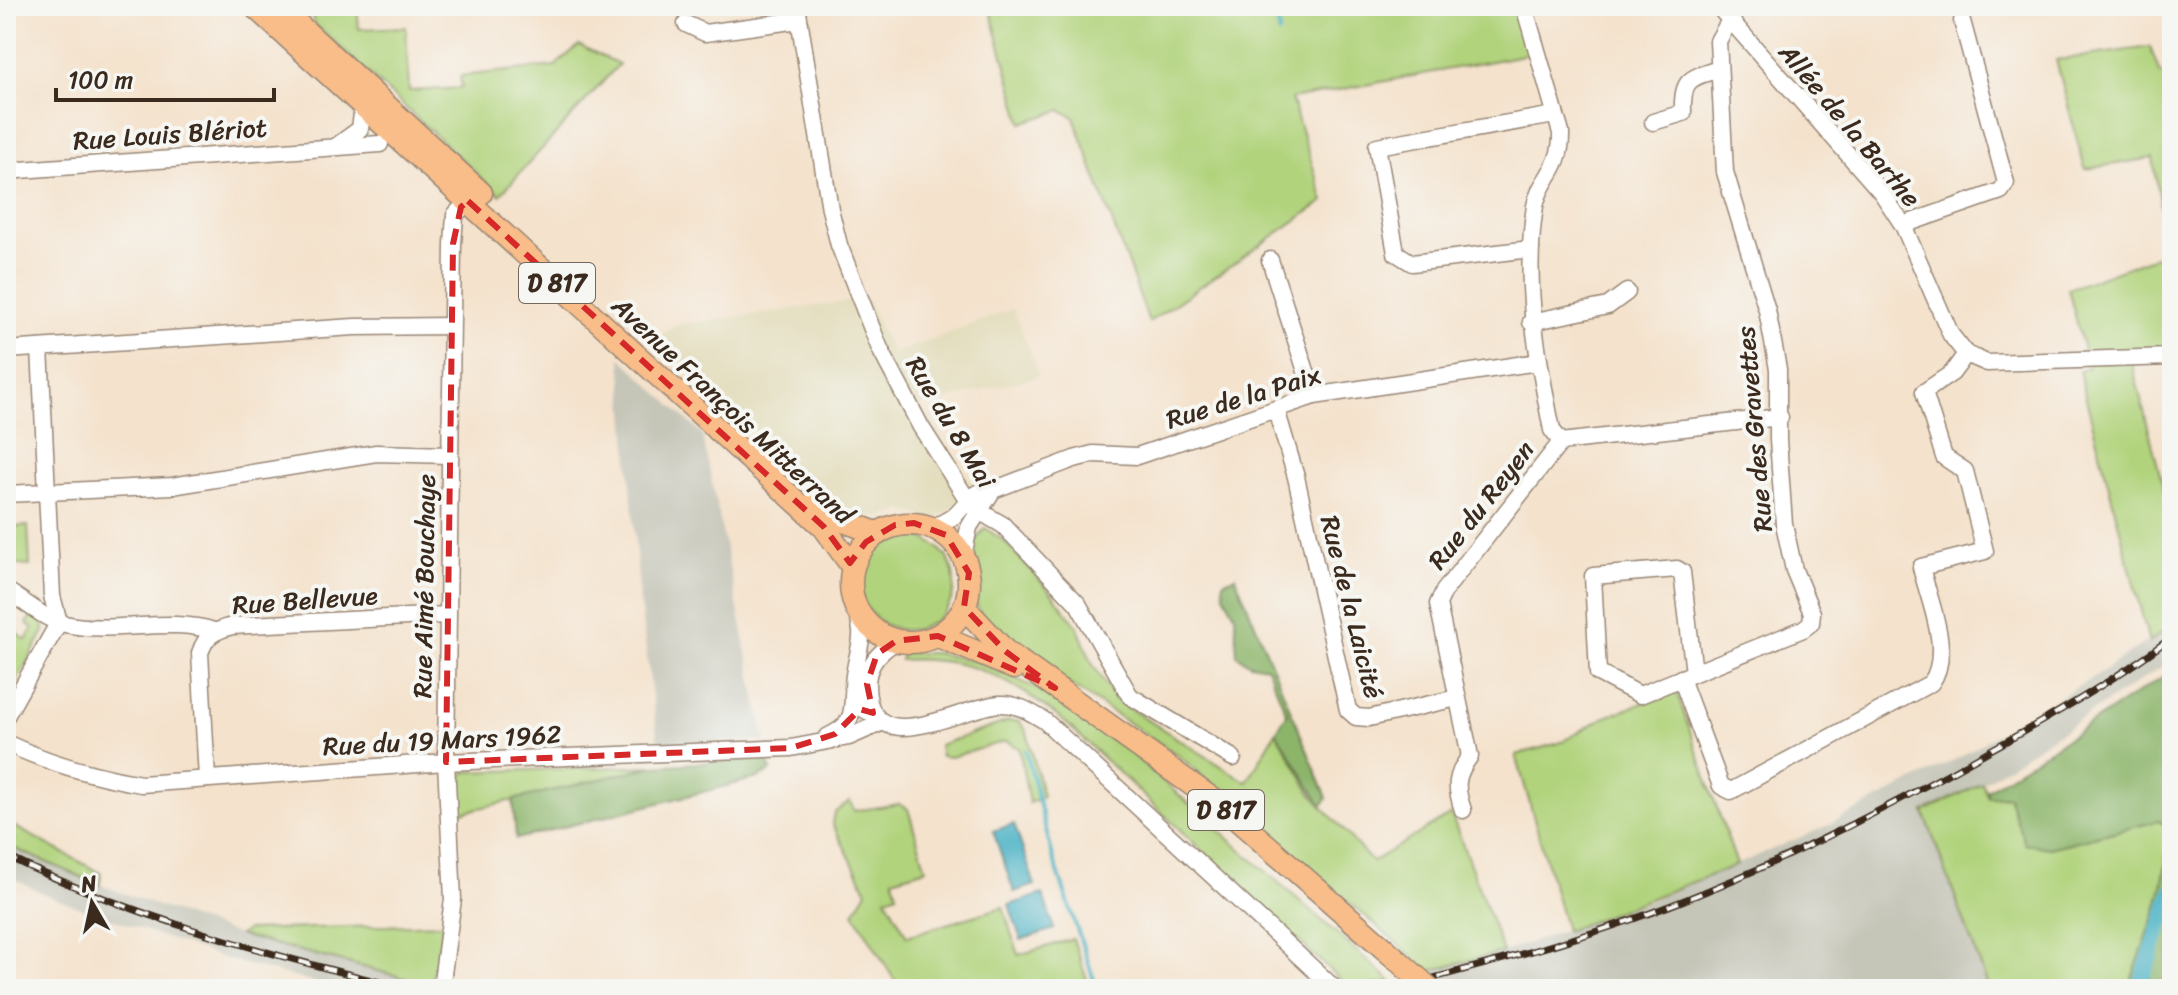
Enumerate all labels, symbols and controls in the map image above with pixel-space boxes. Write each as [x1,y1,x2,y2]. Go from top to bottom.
street label: Allée de la Barthe [1766,31,1933,218]
scale bar [56,52,274,102]
text: 100 m [68,59,133,101]
street label: Rue Louis Blériot [71,104,269,164]
road number: D 817 [519,263,595,303]
street label: Avenue François Mitterrand [600,284,867,537]
street label: Rue des Gravettes [1722,324,1786,534]
street label: Rue du 8 Mai [893,347,1009,498]
street label: Rue de la Paix [1160,352,1327,442]
street label: Rue du Reyen [1415,430,1547,580]
street label: Rue Aimé Bouchaye [399,473,449,699]
street label: Rue de la Laicité [1307,511,1397,703]
street label: Rue Bellevue [231,572,380,628]
street label: Rue du 19 Mars 1962 [322,711,562,769]
road number: D 817 [1188,790,1264,830]
north arrow [52,863,132,943]
text: N [77,863,100,904]

